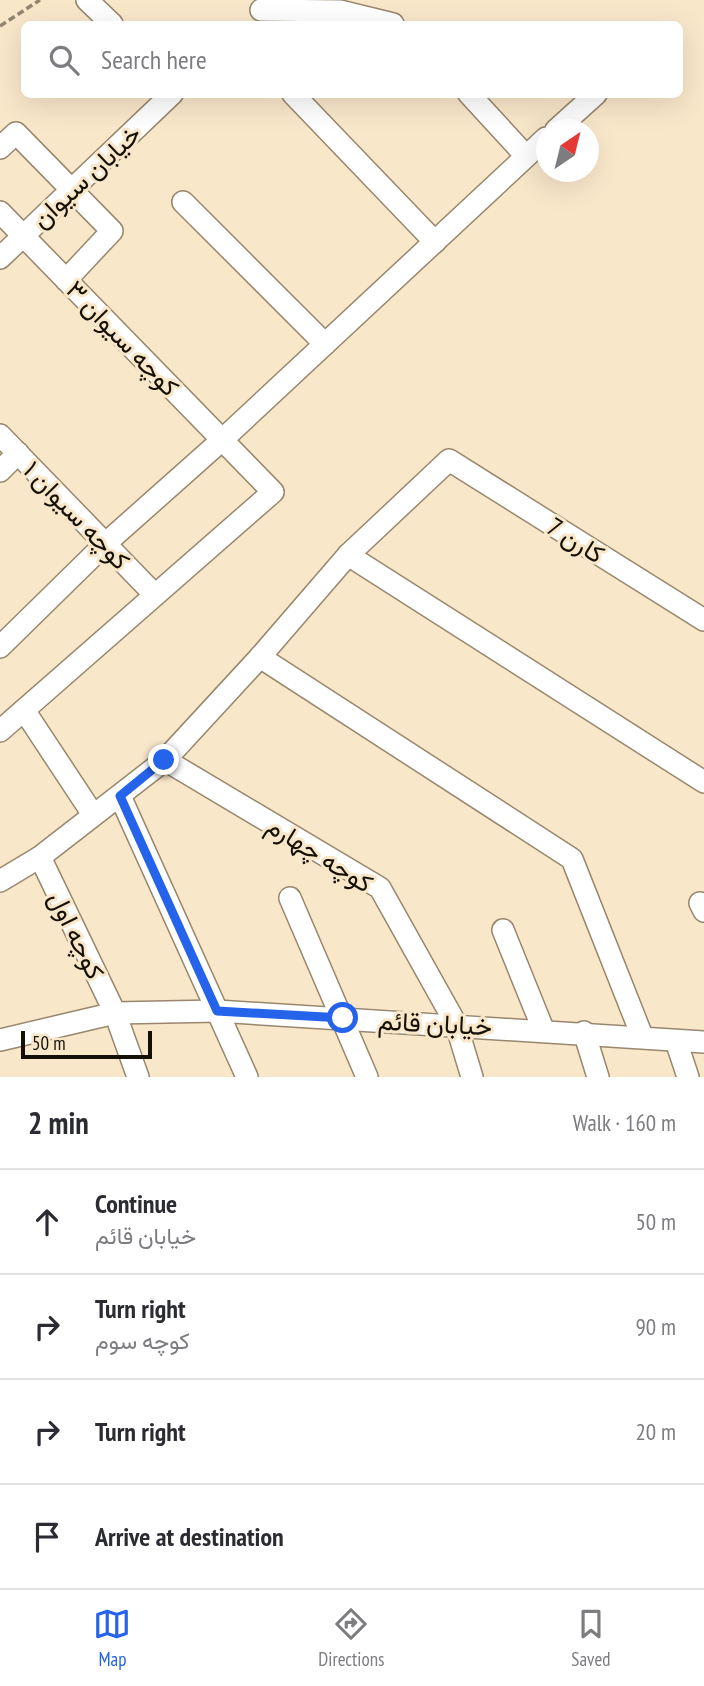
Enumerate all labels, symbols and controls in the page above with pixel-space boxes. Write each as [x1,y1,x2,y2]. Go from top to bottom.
search box [21,21,683,98]
icon: search [45,41,83,79]
text: Search here [101,43,207,76]
street label: خیابان سیوان [24,117,148,235]
north arrow [536,119,599,182]
street label: کوچه سیوان ۳ [58,273,187,404]
street label: کوچه سیوان ۱ [15,454,137,578]
street label: کارن 7 [541,510,611,570]
route end [148,744,179,775]
street label: کوچه چهارم [260,808,379,901]
street label: کوچه اول [40,886,112,985]
route start [327,1002,358,1033]
street label: خیابان قائم [377,1004,493,1043]
scale bar [21,1028,152,1060]
text: 50 m [32,1031,66,1055]
text: 2 min [28,1103,89,1142]
text: Walk · 160 m [573,1108,676,1137]
text: Continue [95,1187,177,1220]
icon: ahead [28,1203,66,1241]
text: 50 m [635,1207,676,1236]
text: خیابان قائم [95,1221,196,1250]
text: Turn right [95,1292,186,1325]
icon: right [28,1308,66,1346]
text: 90 m [635,1312,676,1341]
text: کوچه سوم [95,1326,190,1355]
icon: right [28,1413,66,1451]
text: Turn right [95,1415,186,1448]
text: 20 m [635,1417,676,1446]
icon: arrive [28,1518,66,1556]
text: Arrive at destination [95,1520,284,1553]
tab: Map [93,1605,131,1671]
tab: Directions [318,1605,384,1671]
tab: Saved [571,1605,611,1671]

